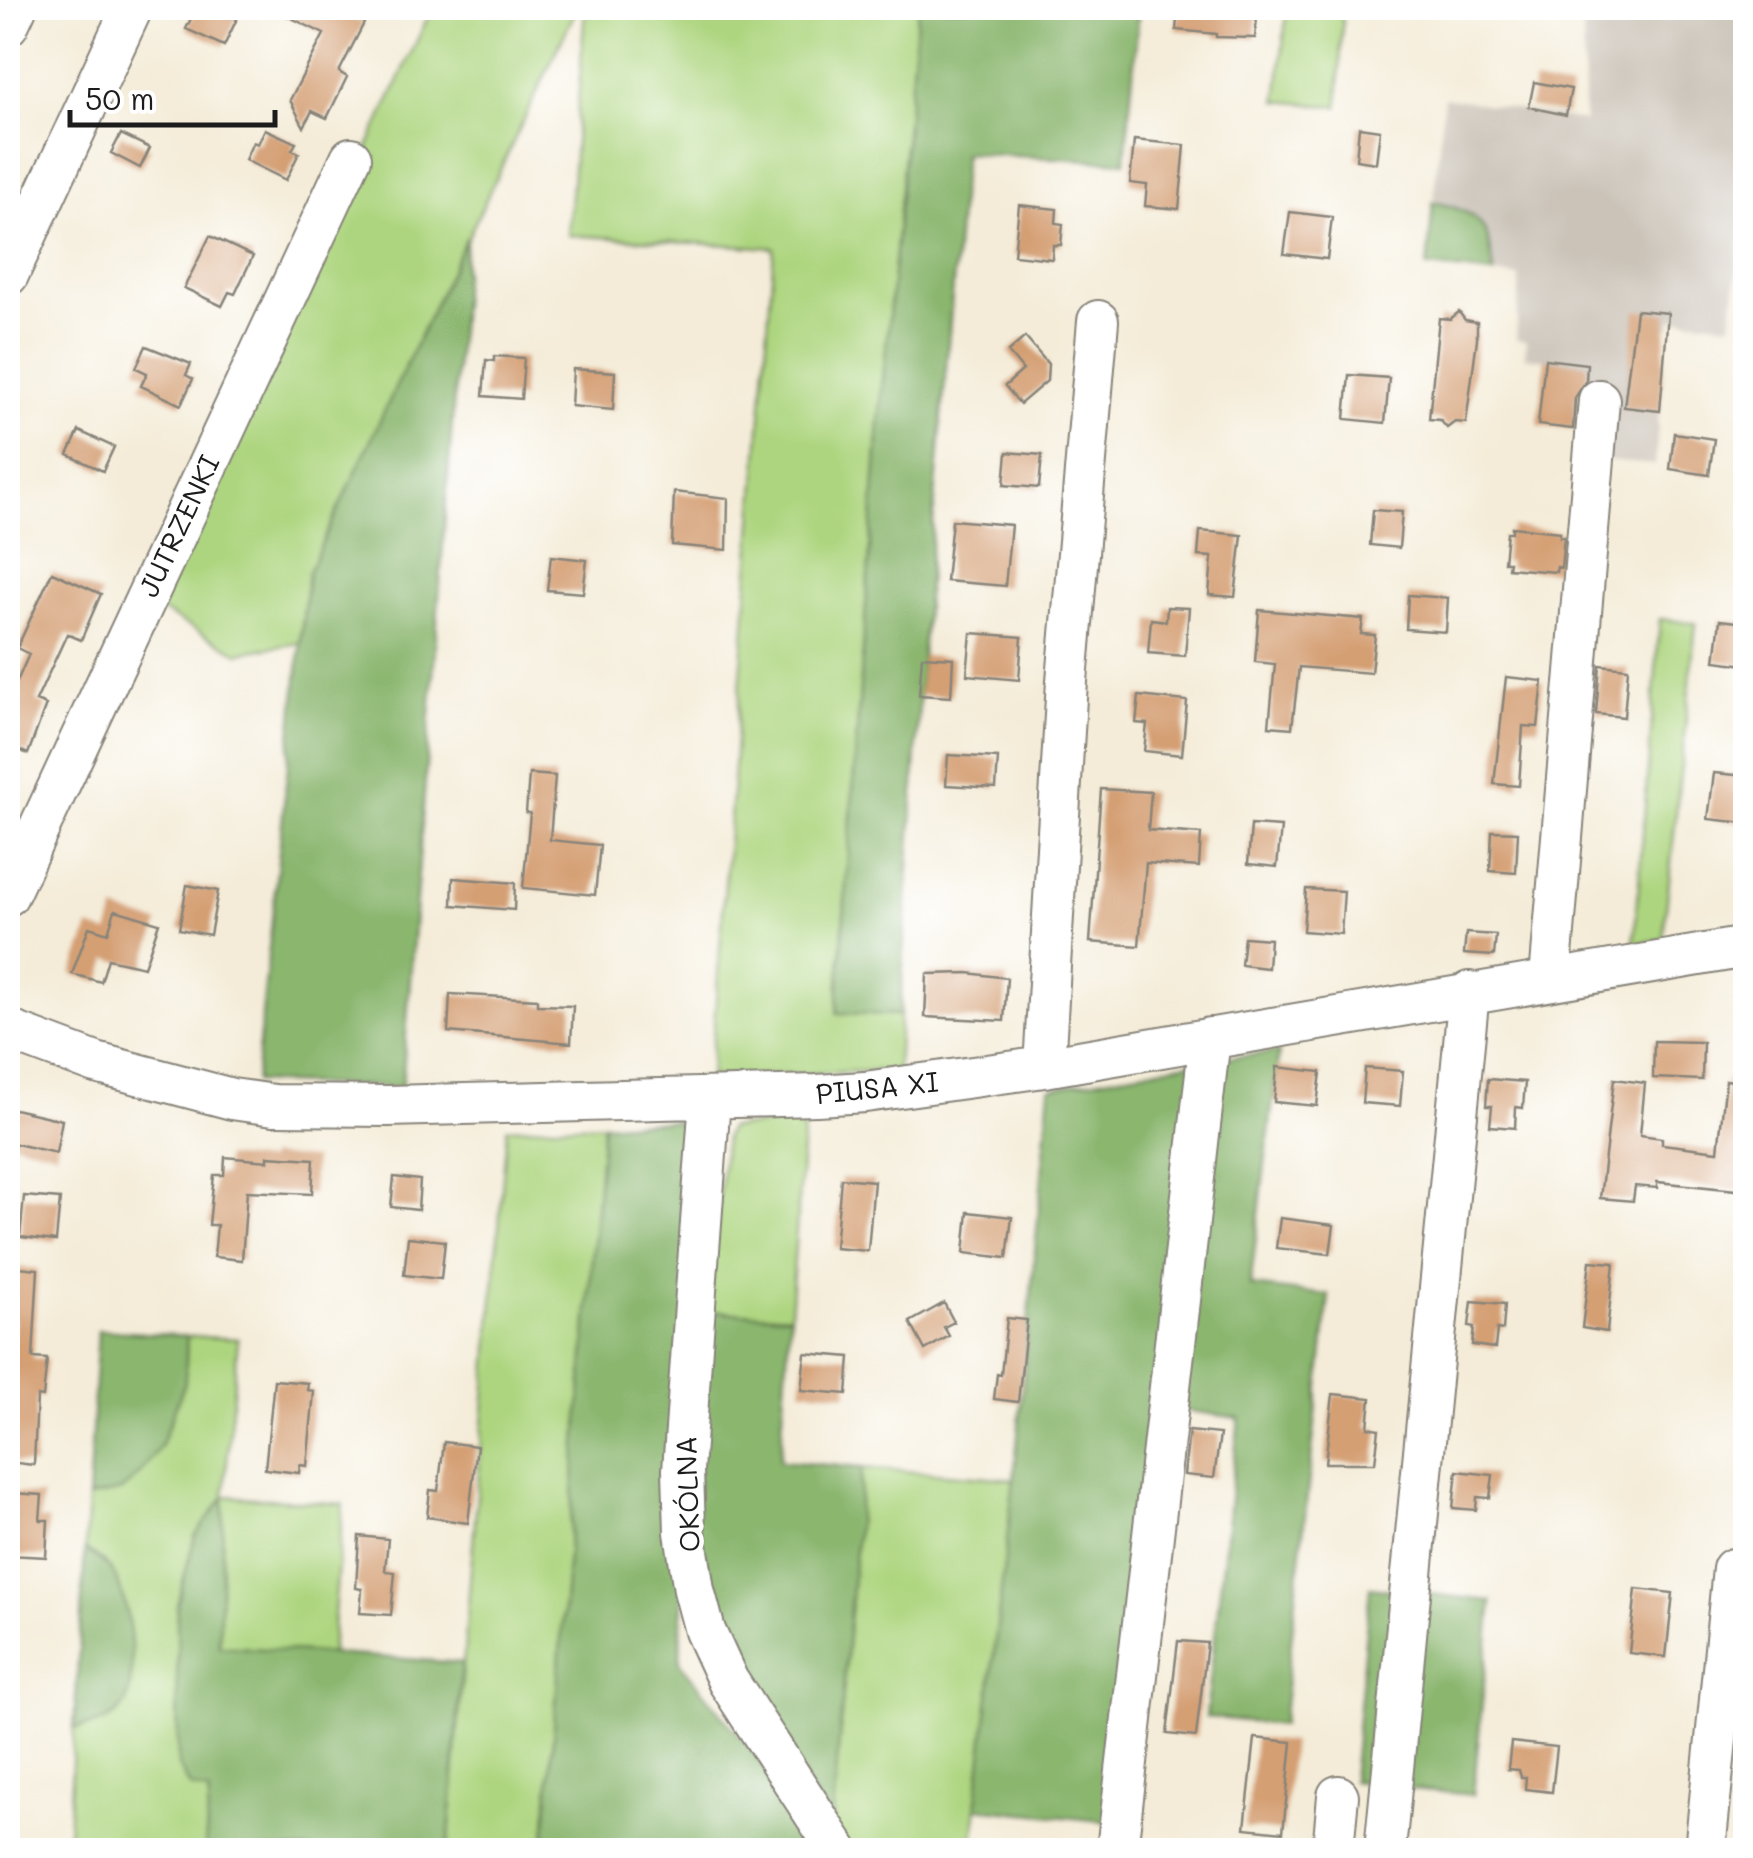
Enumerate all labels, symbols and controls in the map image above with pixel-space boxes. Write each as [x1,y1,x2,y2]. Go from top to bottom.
scale bar [70,65,275,127]
text: 50 m [85,78,155,118]
street label: JUTRZENKI [130,449,227,602]
street label: PIUSA XI [814,1063,940,1111]
street label: OKÓLNA [667,1435,707,1553]

